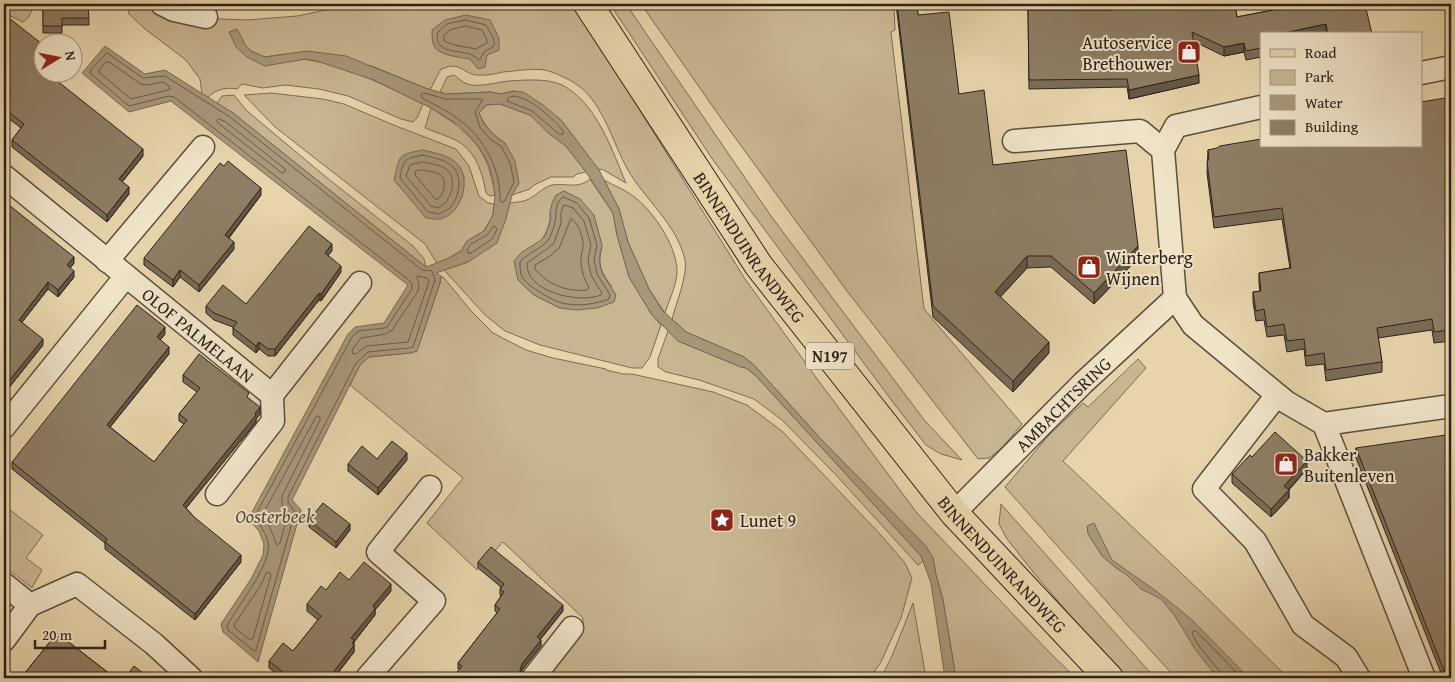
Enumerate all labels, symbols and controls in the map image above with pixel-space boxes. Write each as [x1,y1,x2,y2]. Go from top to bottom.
place label: Autoservice Brethouwer [1082,29,1173,77]
north arrow [32,32,82,82]
legend [1260,32,1422,148]
shop icon: Autoservice Brethouwer [1176,39,1202,65]
text: Road [1305,42,1336,63]
text: N [60,49,82,63]
text: Park [1305,66,1334,87]
text: Water [1305,92,1343,113]
text: Building [1305,116,1359,137]
street label: BINNENDUINRANDWEG [687,166,812,329]
place label: Winterberg Wijnen [1106,244,1193,292]
shop icon: Winterberg Wijnen [1076,254,1102,280]
street label: OLOF PALMELAAN [136,281,261,389]
road number: N197 [806,342,854,370]
street label: AMBACHTSRING [1009,350,1117,458]
place label: Bakker Buitenleven [1304,441,1395,489]
shop icon: Bakker Buitenleven [1273,451,1299,477]
street label: BINNENDUINRANDWEG [932,490,1074,639]
water label: Oosterbeek [235,502,315,530]
place icon: Lunet 9 [709,507,735,533]
place label: Lunet 9 [740,507,796,534]
scale bar [35,617,105,649]
text: 20 m [42,624,73,645]

